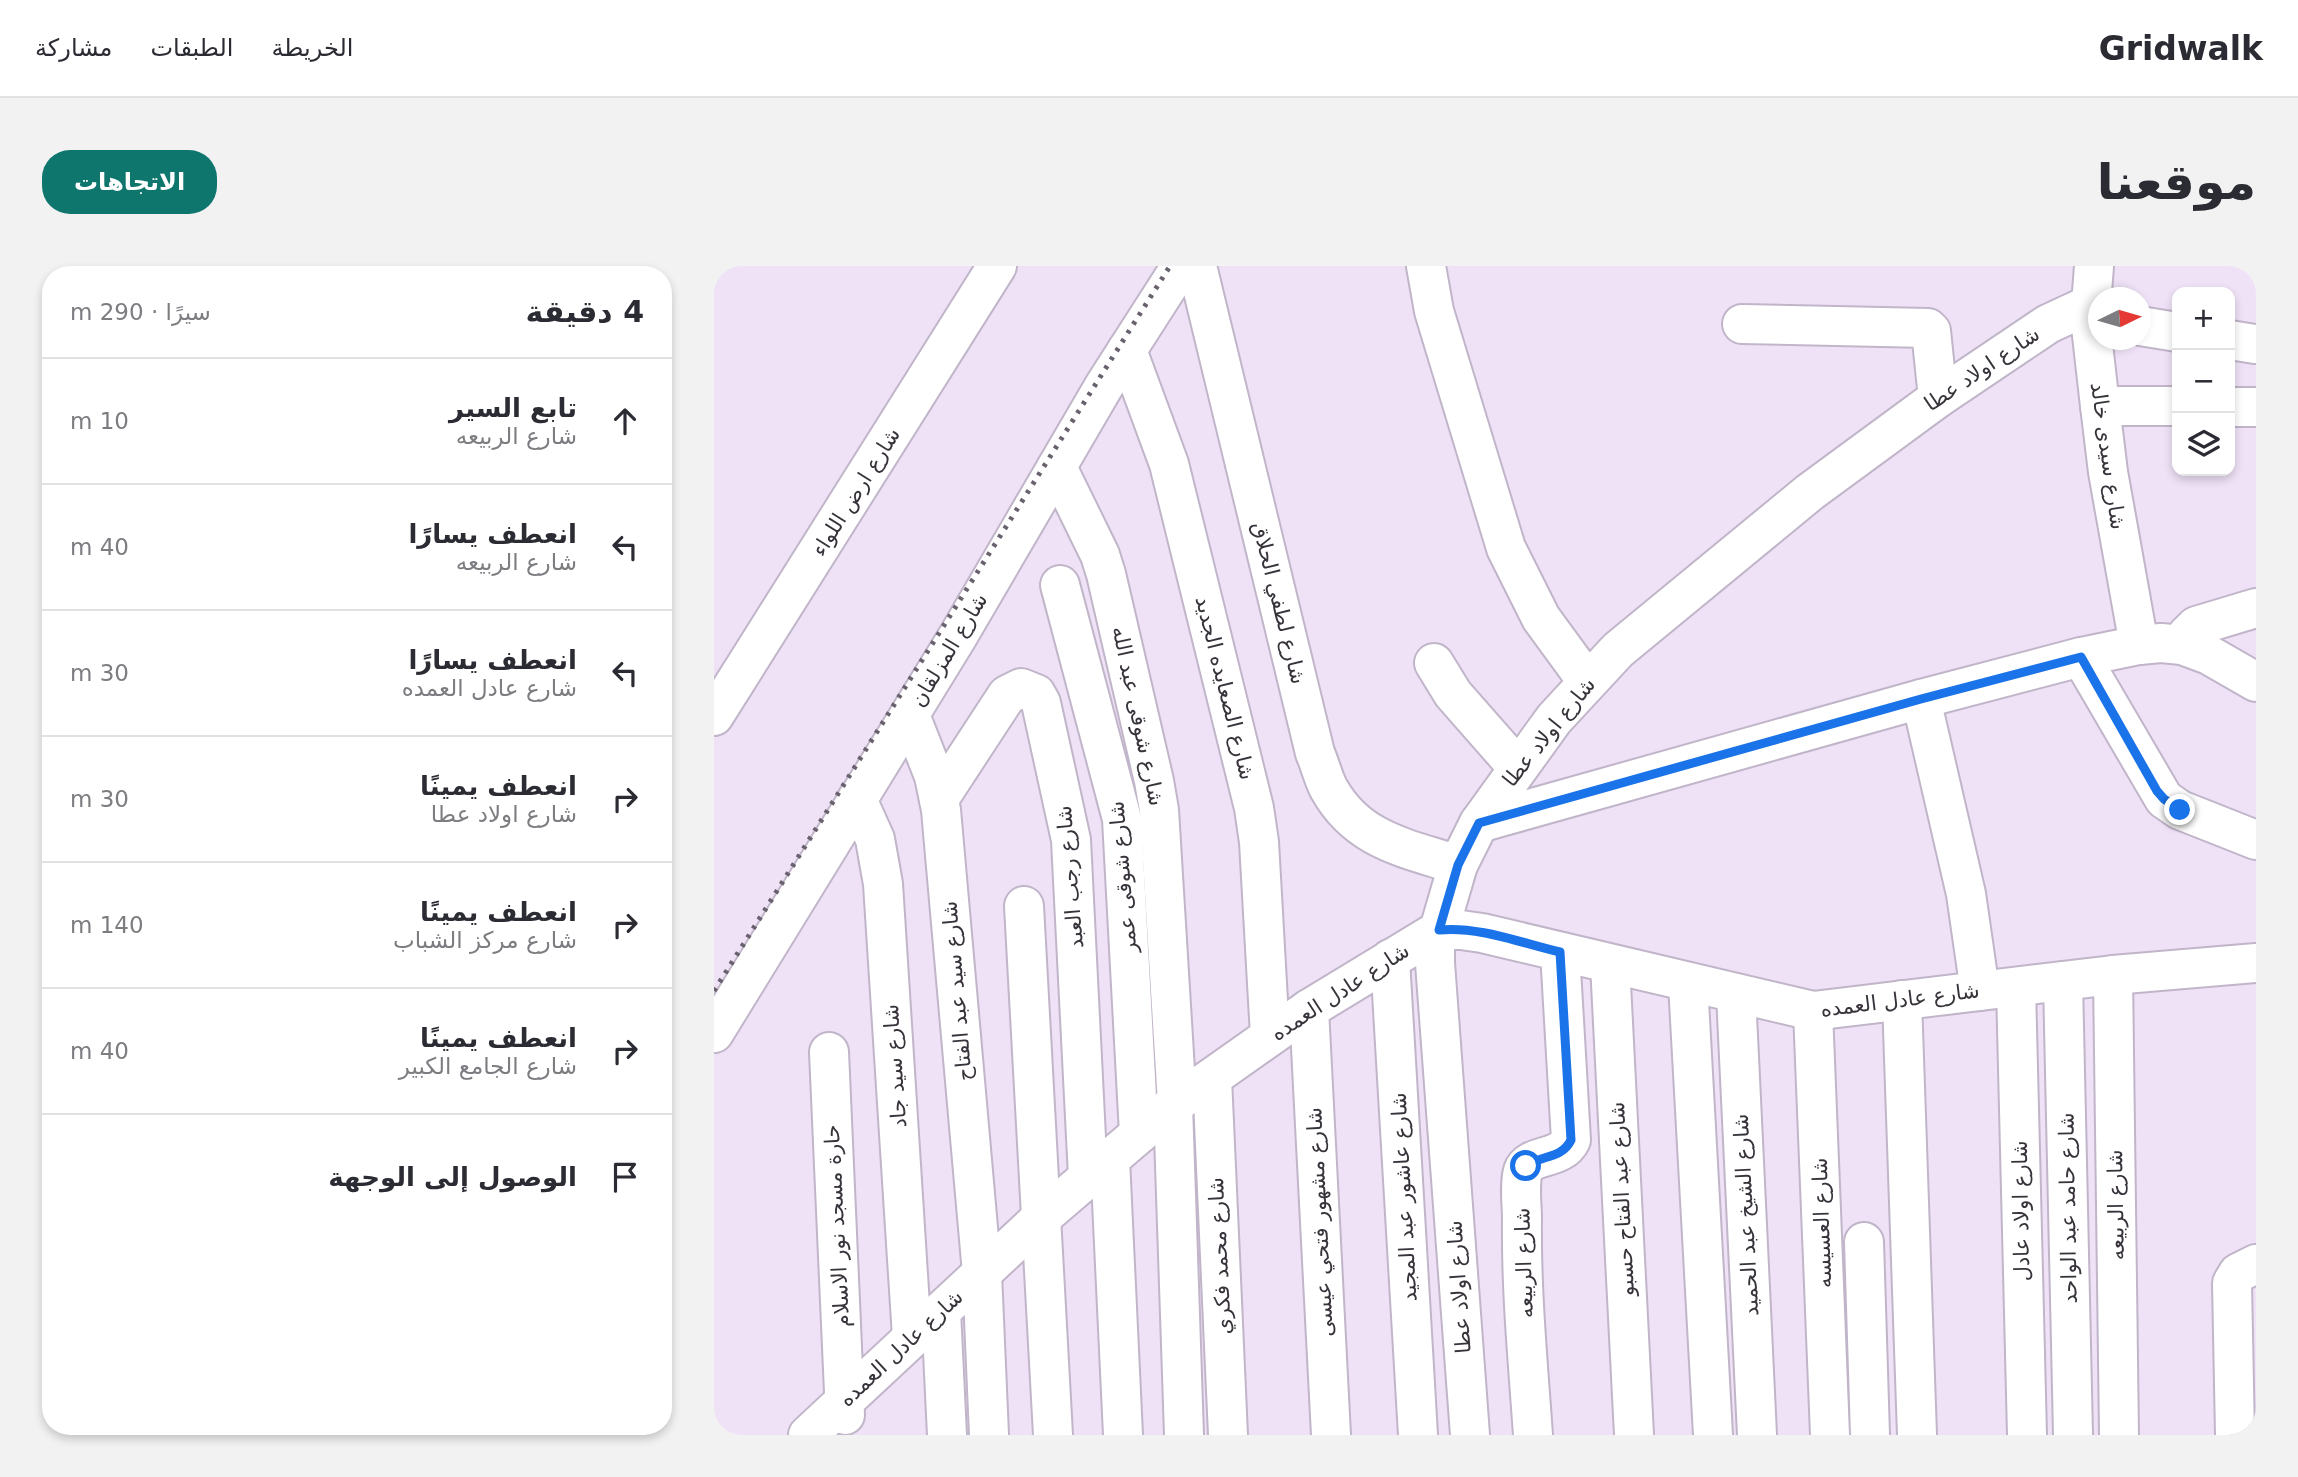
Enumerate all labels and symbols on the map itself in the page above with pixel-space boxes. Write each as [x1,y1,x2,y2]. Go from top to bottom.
north arrow [2088,287,2151,350]
street label: شارع اولاد عطا [1920,322,2044,416]
street label: شارع سيدى خالد [2086,381,2130,531]
street label: شارع ارض اللواء [807,423,905,561]
street label: شارع لطفي الحلاق [1247,519,1311,687]
street label: شارع المزلقان [906,589,992,711]
street label: شارع الصعايده الجديد [1191,594,1259,782]
street label: شارع شوقى عبد الله [1107,624,1169,808]
street label: شارع اولاد عطا [1498,673,1600,791]
route end [2164,794,2195,825]
street label: شارع شوقى عمر [1104,800,1142,955]
street label: شارع رجب العبد [1052,804,1088,950]
street label: شارع سيد عبد الفتاح [937,900,977,1082]
street label: شارع عادل العمده [1266,938,1414,1046]
street label: شارع عادل العمده [1819,978,1981,1022]
street label: شارع سيد جاد [879,1003,911,1129]
street label: شارع عاشور عبد المجيد [1387,1092,1421,1302]
street label: شارع عبد الفتاح حسبو [1605,1101,1639,1298]
street label: شارع مشهور فتحي عيسى [1302,1107,1338,1337]
street label: شارع حامد عبد الواحد [2054,1112,2082,1304]
street label: شارع الشيخ عبد الحميد [1729,1113,1763,1317]
street label: حارة مسجد نور الاسلام [820,1124,854,1328]
street label: شارع اولاد عادل [2008,1140,2034,1282]
street label: شارع الربيعه [2103,1149,2129,1261]
route start [1510,1150,1541,1181]
street label: شارع العسيسه [1808,1157,1836,1289]
street label: شارع محمد فكري [1204,1177,1236,1335]
street label: شارع الربيعه [1510,1207,1538,1319]
street label: شارع اولاد عطا [1442,1220,1476,1354]
street label: شارع عادل العمده [834,1285,968,1411]

